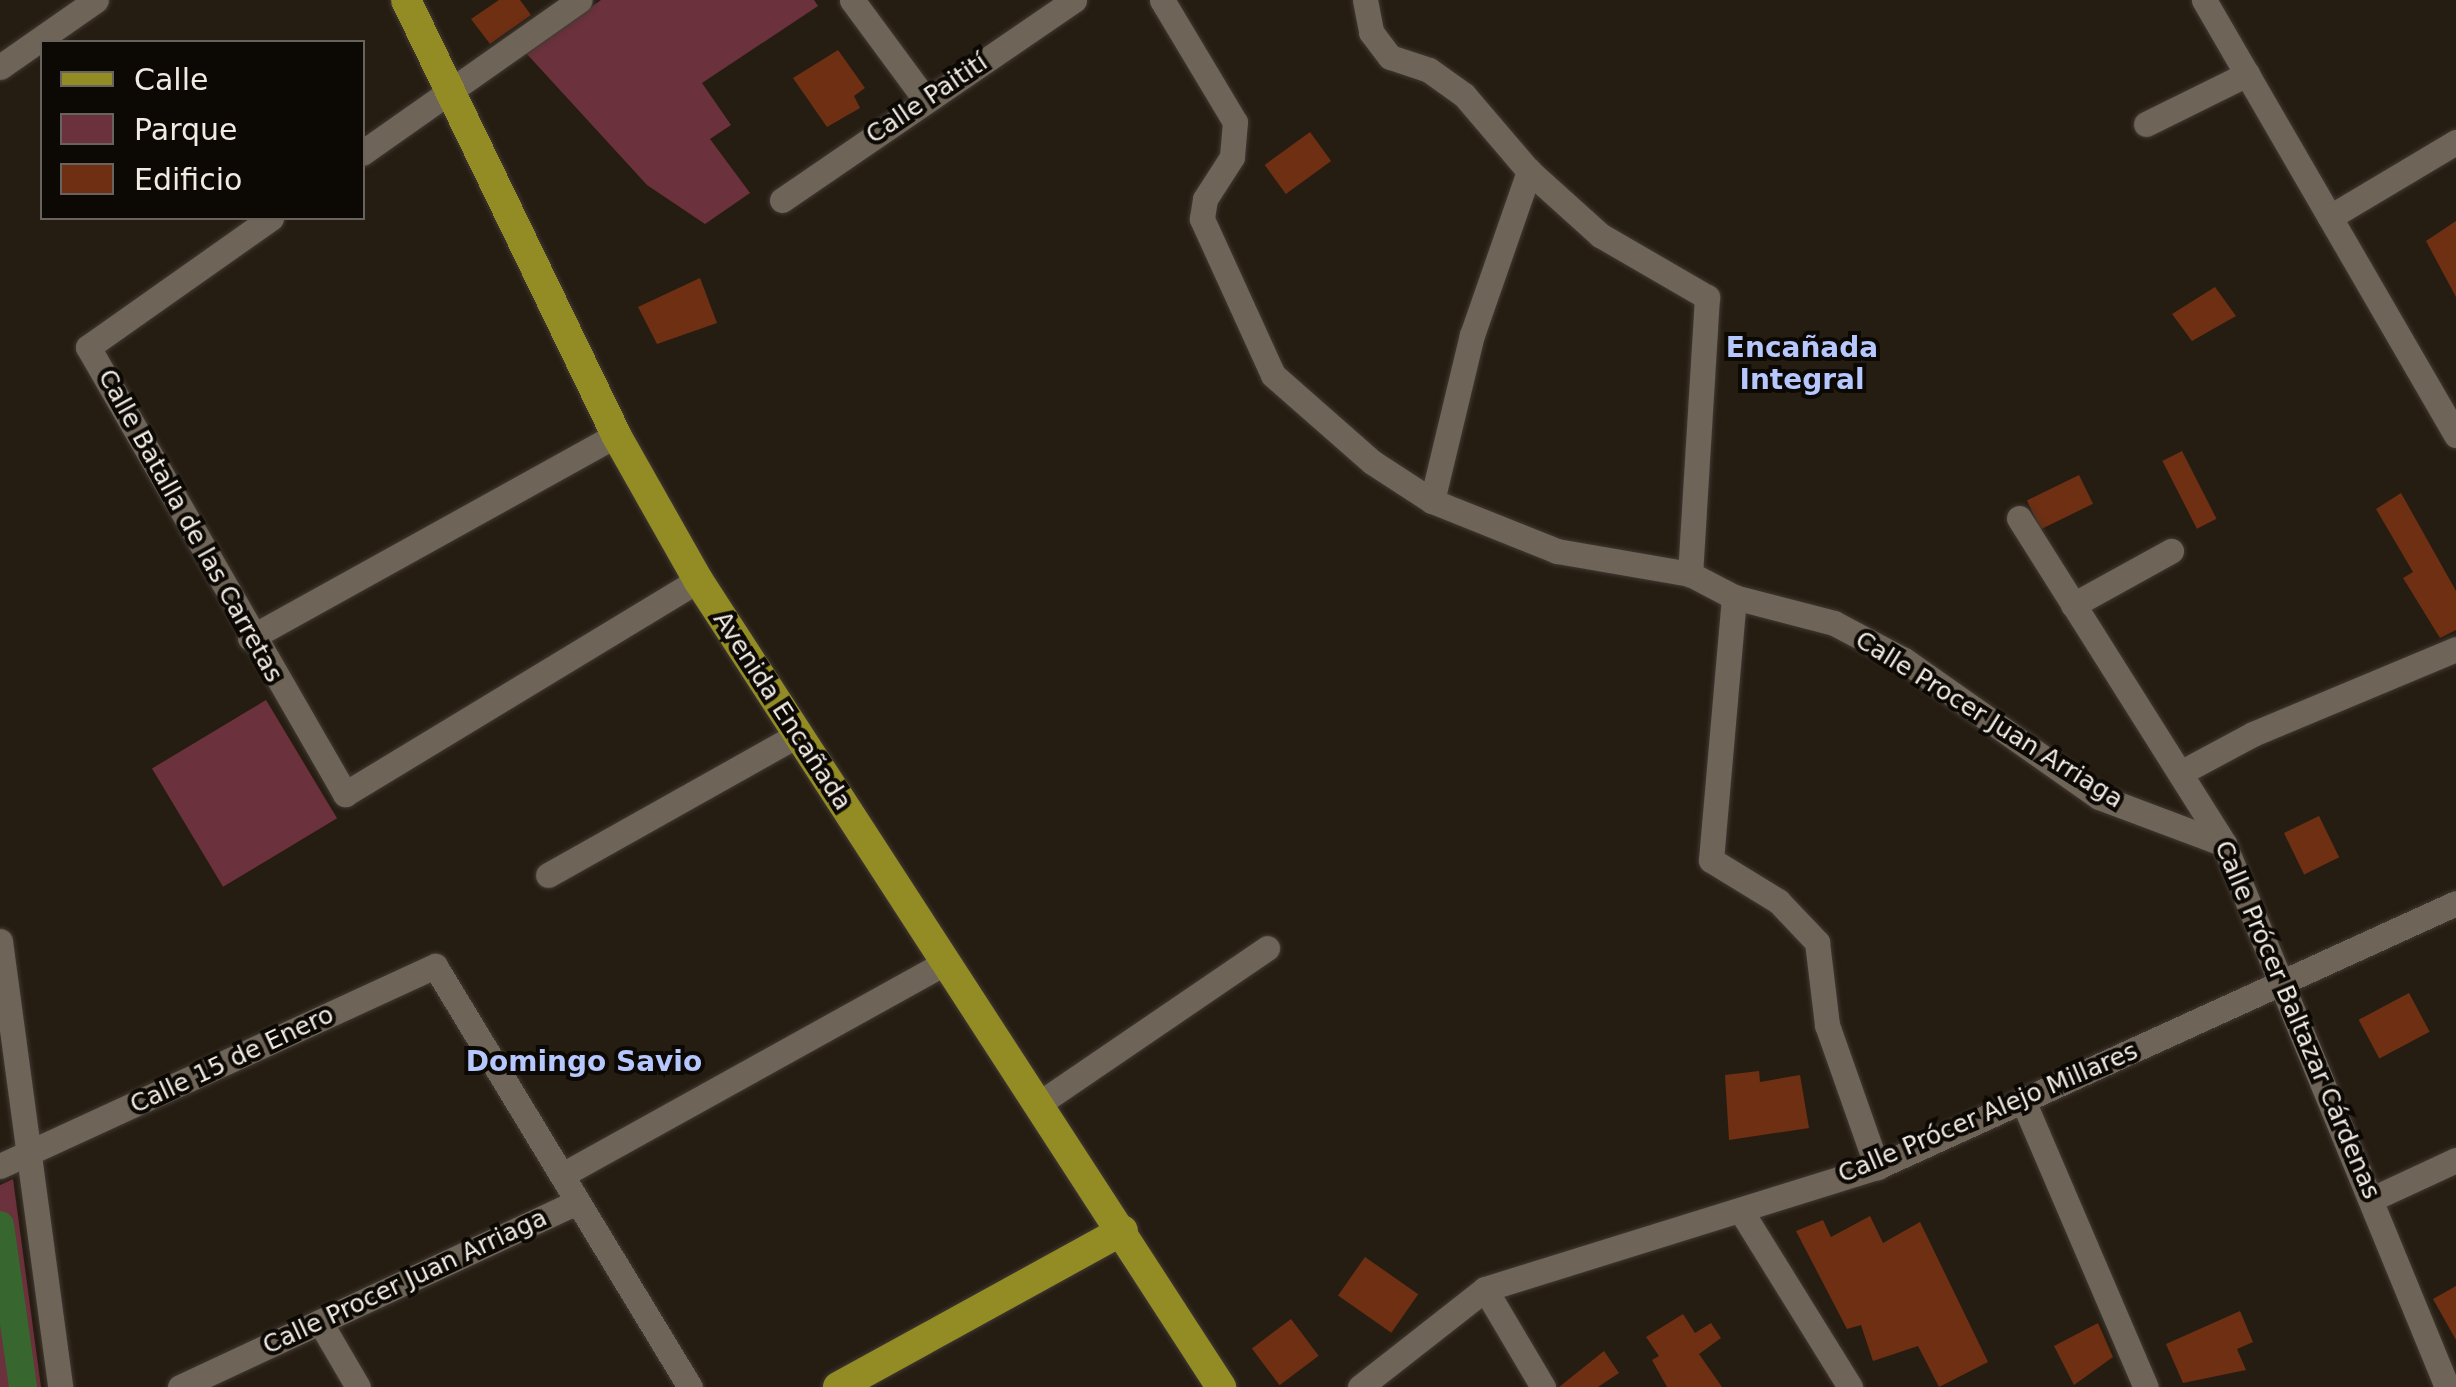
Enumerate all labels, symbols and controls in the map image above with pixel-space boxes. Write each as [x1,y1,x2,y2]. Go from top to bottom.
legend [40,40,365,220]
street label: Calle Paitití [861,48,993,150]
text: Calle [134,62,208,97]
text: Parque [134,112,237,147]
text: Edificio [134,162,242,197]
district label: Encañada Integral [1726,331,1878,397]
street label: Calle Batalla de las Carretas [91,364,289,688]
street label: Avenida Encañada [707,606,857,816]
street label: Calle Procer Juan Arriaga [1850,625,2128,815]
street label: Calle Prócer Baltazar Cárdenas [2208,836,2386,1204]
street label: Calle 15 de Enero [126,1000,338,1120]
street label: Calle Prócer Alejo Millares [1834,1036,2142,1190]
district label: Domingo Savio [466,1045,702,1079]
street label: Calle Procer Juan Arriaga [258,1203,552,1361]

